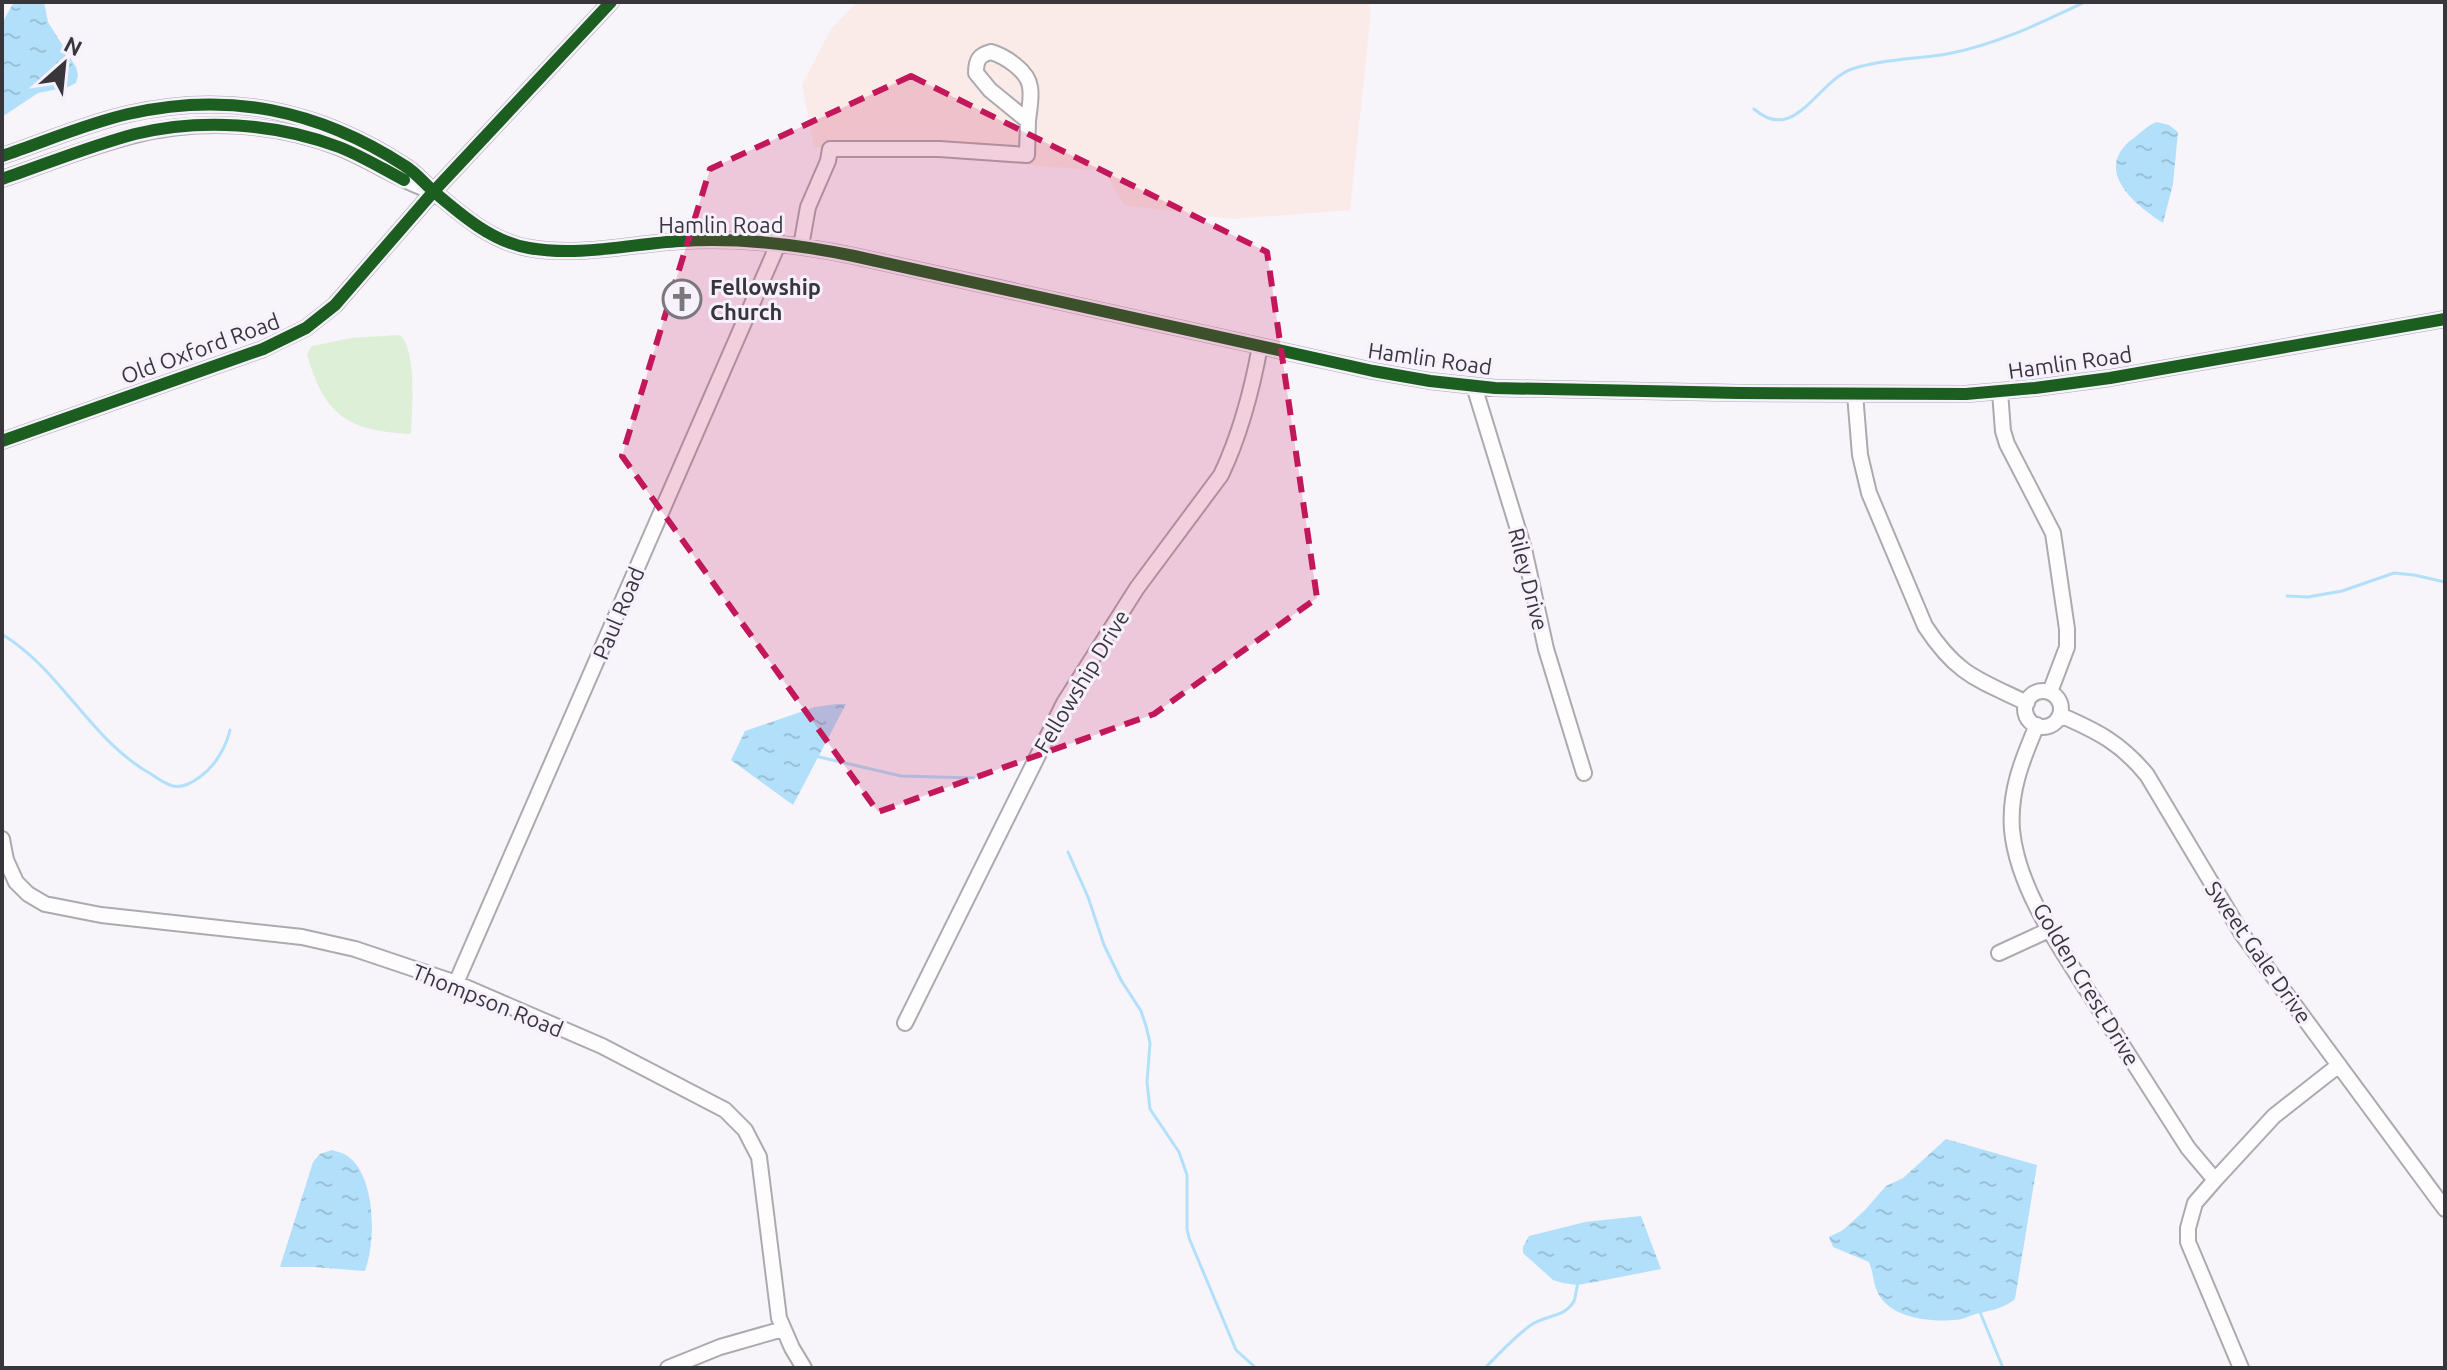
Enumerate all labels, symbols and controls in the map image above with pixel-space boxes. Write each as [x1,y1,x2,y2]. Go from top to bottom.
north arrow [24,24,104,104]
text: N [60,31,86,61]
street label: Hamlin Road [658,212,784,237]
place label: Fellowship Church [710,274,821,324]
church icon: Fellowship Church [661,278,703,320]
street label: Old Oxford Road [117,308,283,388]
street label: Hamlin Road [1366,337,1494,379]
street label: Hamlin Road [2006,341,2134,383]
street label: Riley Drive [1504,525,1554,633]
street label: Paul Road [587,563,649,663]
street label: Fellowship Drive [1028,605,1134,757]
street label: Sweet Gale Drive [2201,876,2317,1028]
street label: Golden Crest Drive [2029,898,2145,1070]
street label: Thompson Road [409,958,567,1042]

